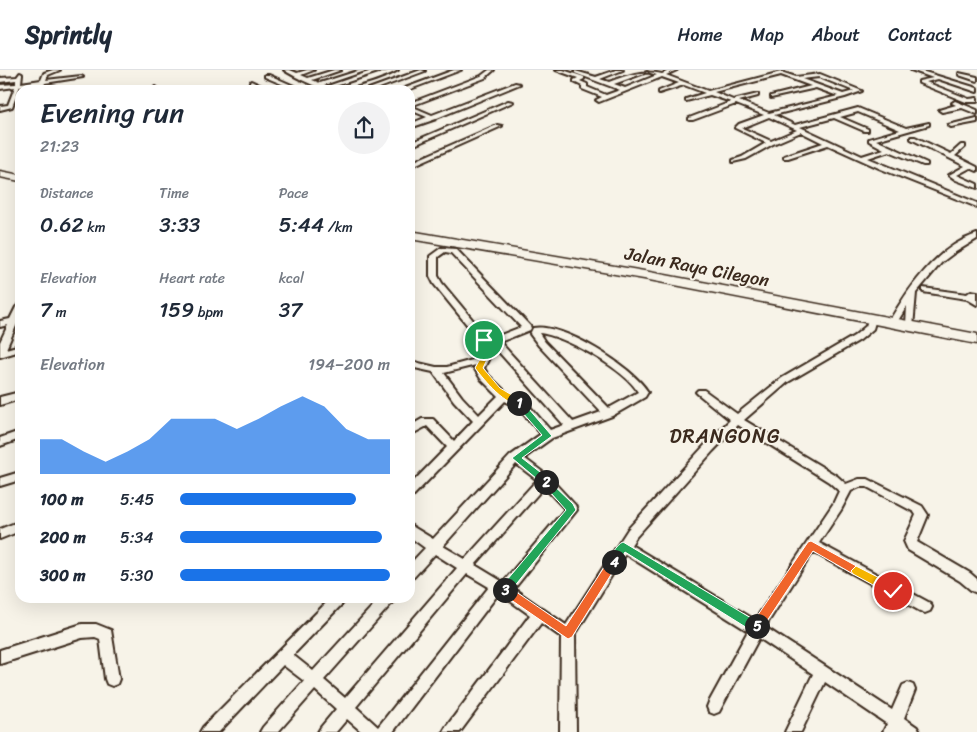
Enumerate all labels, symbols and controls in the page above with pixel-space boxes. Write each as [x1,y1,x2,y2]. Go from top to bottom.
text: Sprintly [25,14,112,56]
text: Home [678,19,723,51]
text: Map [751,19,784,51]
text: About [812,19,860,51]
text: Contact [888,19,952,51]
text: Evening run [40,88,184,137]
button: share [338,102,390,154]
text: 21:23 [40,132,79,161]
text: Distance [40,181,93,206]
text: Time [159,181,189,206]
text: Pace [279,181,308,206]
text: 0.62 [40,206,84,244]
text: 3:33 [159,206,200,244]
text: 5:44 [279,206,324,244]
text: km [84,215,106,240]
text: /km [324,215,353,240]
street label: Jalan Raya Cilegon [621,237,772,297]
text: Elevation [40,266,97,291]
text: Heart rate [159,266,225,291]
text: kcal [279,266,304,291]
text: 7 [40,291,52,329]
text: 159 [159,291,194,329]
text: 37 [279,291,302,329]
text: m [52,300,66,325]
text: bpm [194,300,224,325]
pin [463,319,505,361]
icon: arrive [470,326,498,354]
text: Elevation [40,350,105,379]
text: 194–200 m [308,350,390,379]
pin: 1 [506,390,532,416]
text: 1 [516,391,523,416]
district label: DRANGONG [670,419,780,454]
pin: 2 [534,470,558,494]
text: 2 [542,470,551,495]
text: 100 m [40,485,84,514]
text: 5:45 [120,485,154,514]
text: 200 m [40,523,86,552]
text: 5:34 [120,523,153,552]
pin: 4 [602,550,626,574]
text: 4 [610,550,619,575]
text: 300 m [40,561,85,590]
text: 5:30 [120,561,154,590]
pin [872,570,914,612]
icon: check [879,577,907,605]
pin: 3 [492,578,518,602]
text: 3 [502,578,509,603]
pin: 5 [744,614,770,638]
text: 5 [753,614,762,639]

